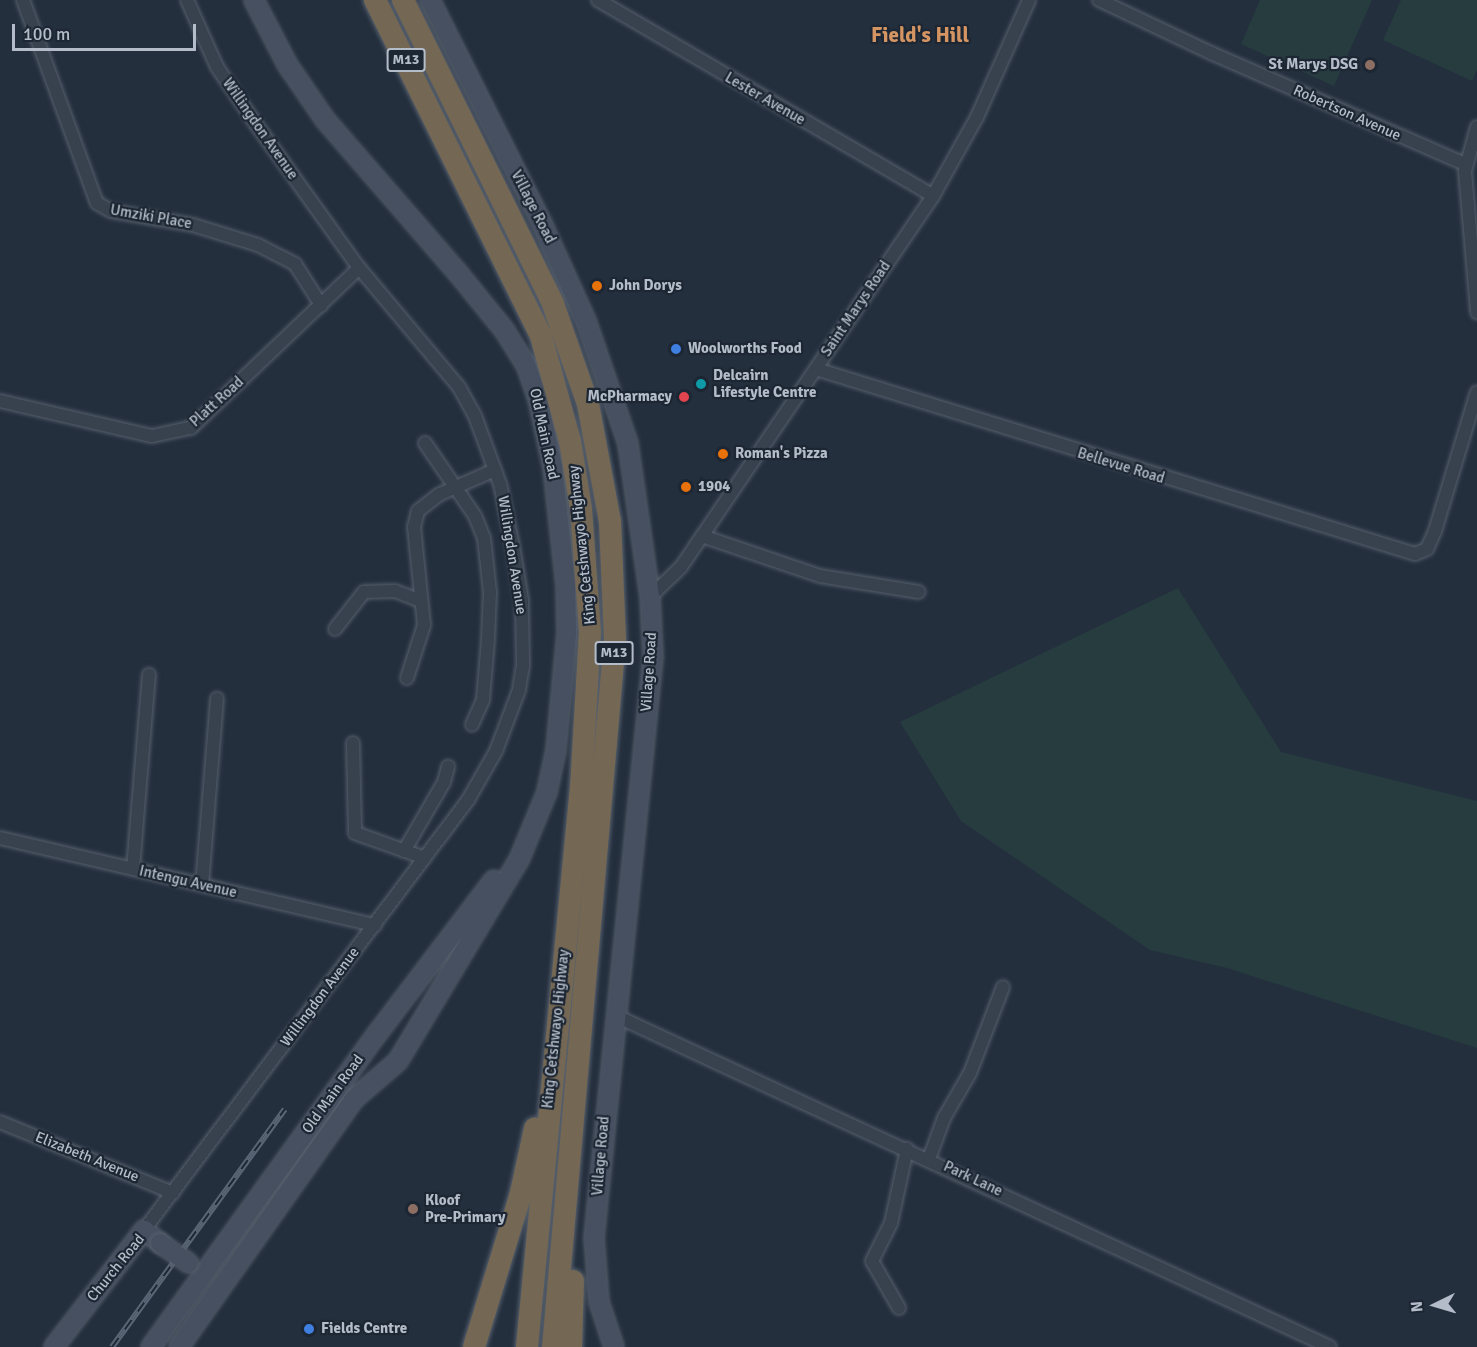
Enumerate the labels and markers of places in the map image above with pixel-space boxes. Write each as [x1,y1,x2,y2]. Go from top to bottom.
place label: St Marys DSG [1269,56,1358,74]
marker: St Marys DSG [1363,58,1377,72]
place label: John Dorys [609,277,682,295]
marker: John Dorys [590,279,604,293]
place label: Woolworths Food [688,340,802,358]
marker: Woolworths Food [669,342,683,356]
place label: Delcairn Lifestyle Centre [713,366,816,401]
marker: Delcairn Lifestyle Centre [694,377,708,391]
place label: McPharmacy [587,388,672,406]
marker: McPharmacy [677,390,691,404]
place label: Roman's Pizza [735,445,828,463]
marker: Roman's Pizza [716,447,730,461]
place label: 1904 [698,478,730,496]
marker: 1904 [679,480,693,494]
place label: Kloof Pre-Primary [425,1191,506,1226]
marker: Kloof Pre-Primary [406,1202,420,1216]
place label: Fields Centre [321,1320,407,1338]
marker: Fields Centre [302,1322,316,1336]

